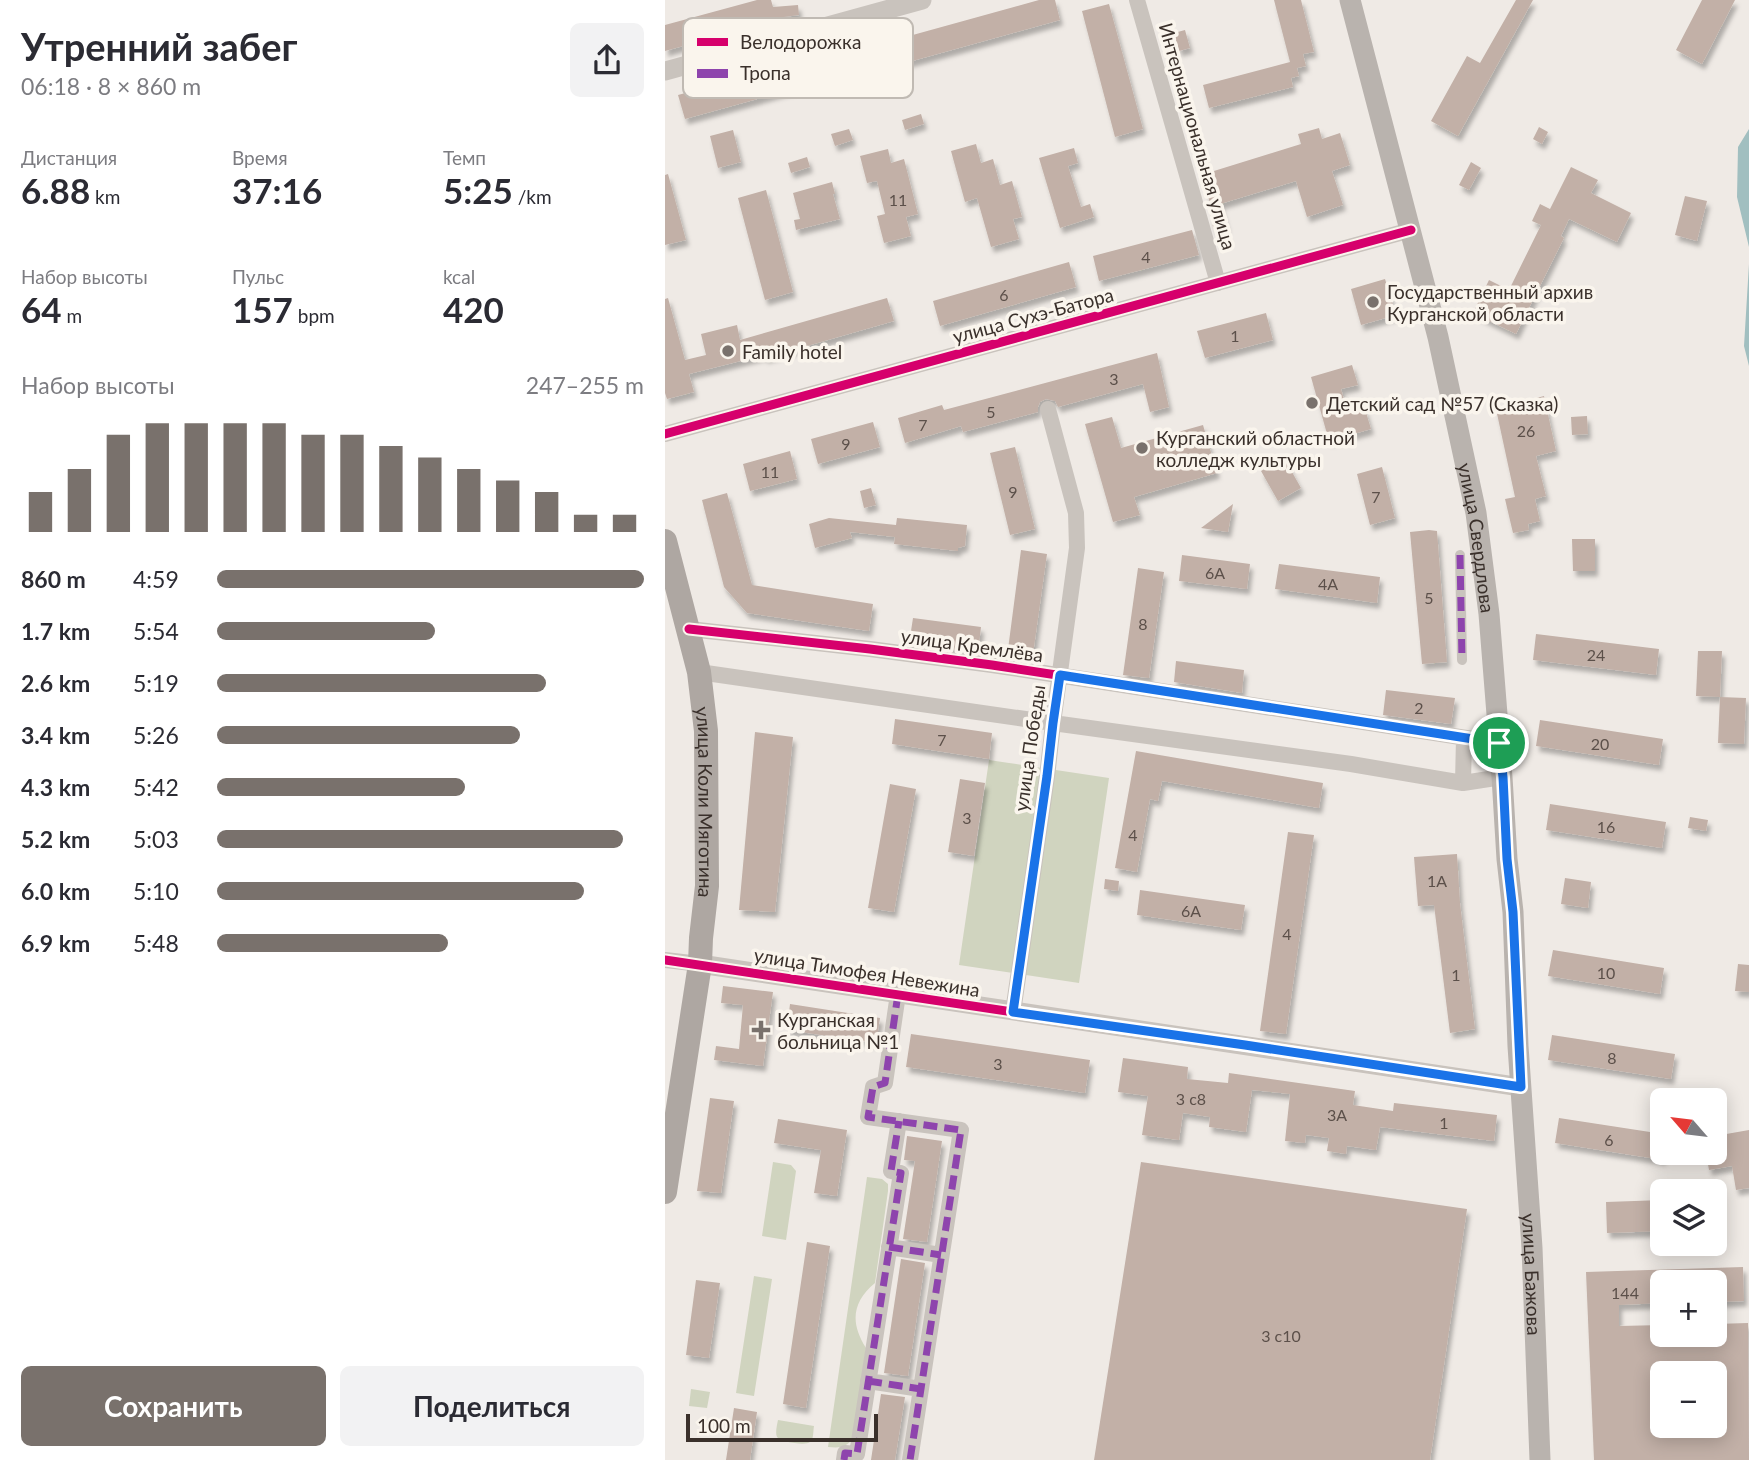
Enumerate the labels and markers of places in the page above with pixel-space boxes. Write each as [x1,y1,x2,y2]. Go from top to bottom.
place label: Государственный архив Курганской области [1387,280,1593,325]
marker: Государственный архив Курганской области [1365,294,1381,310]
place label: Family hotel [742,340,842,363]
marker: Family hotel [720,343,736,359]
place label: Детский сад №57 (Сказка) [1326,392,1558,415]
marker: Детский сад №57 (Сказка) [1304,395,1320,411]
place label: Курганский областной колледж культуры [1156,426,1355,471]
marker: Курганский областной колледж культуры [1134,440,1150,456]
pin [1469,713,1529,773]
place label: Курганская больница №1 [777,1008,899,1053]
marker: Курганская больница №1 [751,1020,771,1040]

